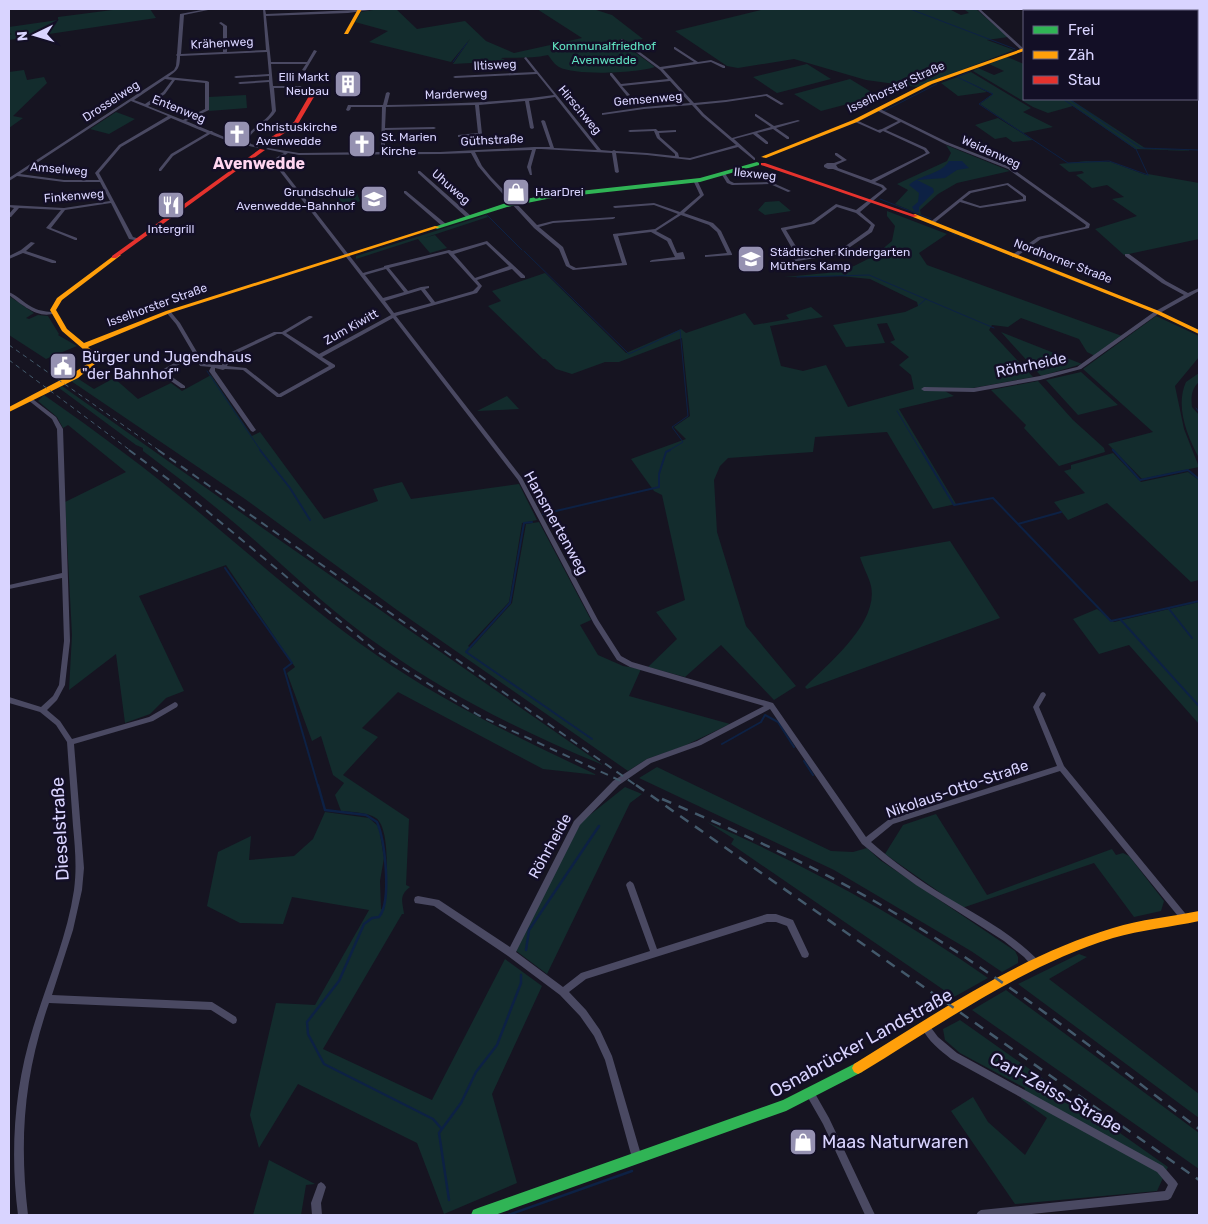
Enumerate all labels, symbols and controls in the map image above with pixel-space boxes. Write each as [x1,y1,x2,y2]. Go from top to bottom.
north arrow [10,10,60,60]
legend [1023,10,1198,100]
text: Frei [1068,21,1094,39]
text: N [14,30,31,42]
street label: Krähenweg [190,34,254,52]
park label: Kommunalfriedhof Avenwedde [552,39,656,67]
text: Zäh [1068,46,1094,64]
street label: Iltisweg [473,57,517,73]
street label: Isselhorster Straße [845,58,947,116]
building icon: Elli Markt Neubau [333,69,363,99]
place label: Elli Markt Neubau [278,70,329,98]
text: Stau [1068,71,1101,89]
street label: Drosselweg [80,77,142,125]
street label: Hirschweg [556,83,604,137]
street label: Marderweg [425,86,487,102]
street label: Gemsenweg [613,89,683,109]
street label: Entenweg [150,92,208,126]
church icon: Christuskirche Avenwedde [222,119,252,149]
place label: Christuskirche Avenwedde [256,120,337,148]
church icon: St. Marien Kirche [347,129,377,159]
place label: St. Marien Kirche [381,130,437,158]
street label: Güthstraße [460,131,524,149]
street label: Weidenweg [959,133,1023,171]
district label: Avenwedde [213,154,305,173]
street label: Amselweg [30,160,88,178]
street label: Ilexweg [733,165,777,183]
street label: Uhuweg [429,167,473,207]
shop icon: HaarDrei [501,177,531,207]
school or university icon: Grundschule Avenwedde-Bahnhof [359,184,389,214]
place label: Grundschule Avenwedde-Bahnhof [236,185,355,213]
place label: HaarDrei [535,185,584,199]
street label: Finkenweg [43,186,105,206]
restaurant icon: Intergrill [156,190,186,220]
place label: Intergrill [148,222,194,236]
street label: Nordhorner Straße [1012,236,1114,286]
school or university icon: Städtischer Kindergarten Müthers Kamp [736,244,766,274]
place label: Städtischer Kindergarten Müthers Kamp [770,245,910,273]
street label: Isselhorster Straße [105,280,209,330]
street label: Zum Kiwitt [321,306,381,348]
place label: Bürger und Jugendhaus "der Bahnhof" [82,348,252,383]
street label: Röhrheide [994,349,1068,381]
public building icon: Bürger und Jugendhaus "der Bahnhof" [48,351,78,381]
street label: Hansmertenweg [520,468,592,578]
street label: Nikolaus-Otto-Straße [883,756,1031,822]
street label: Dieselstraße [46,776,74,882]
street label: Röhrheide [525,810,575,882]
street label: Osnabrücker Landstraße [766,984,956,1102]
street label: Carl-Zeiss-Straße [986,1047,1126,1139]
shop icon: Maas Naturwaren [788,1127,818,1157]
place label: Maas Naturwaren [822,1131,969,1153]

